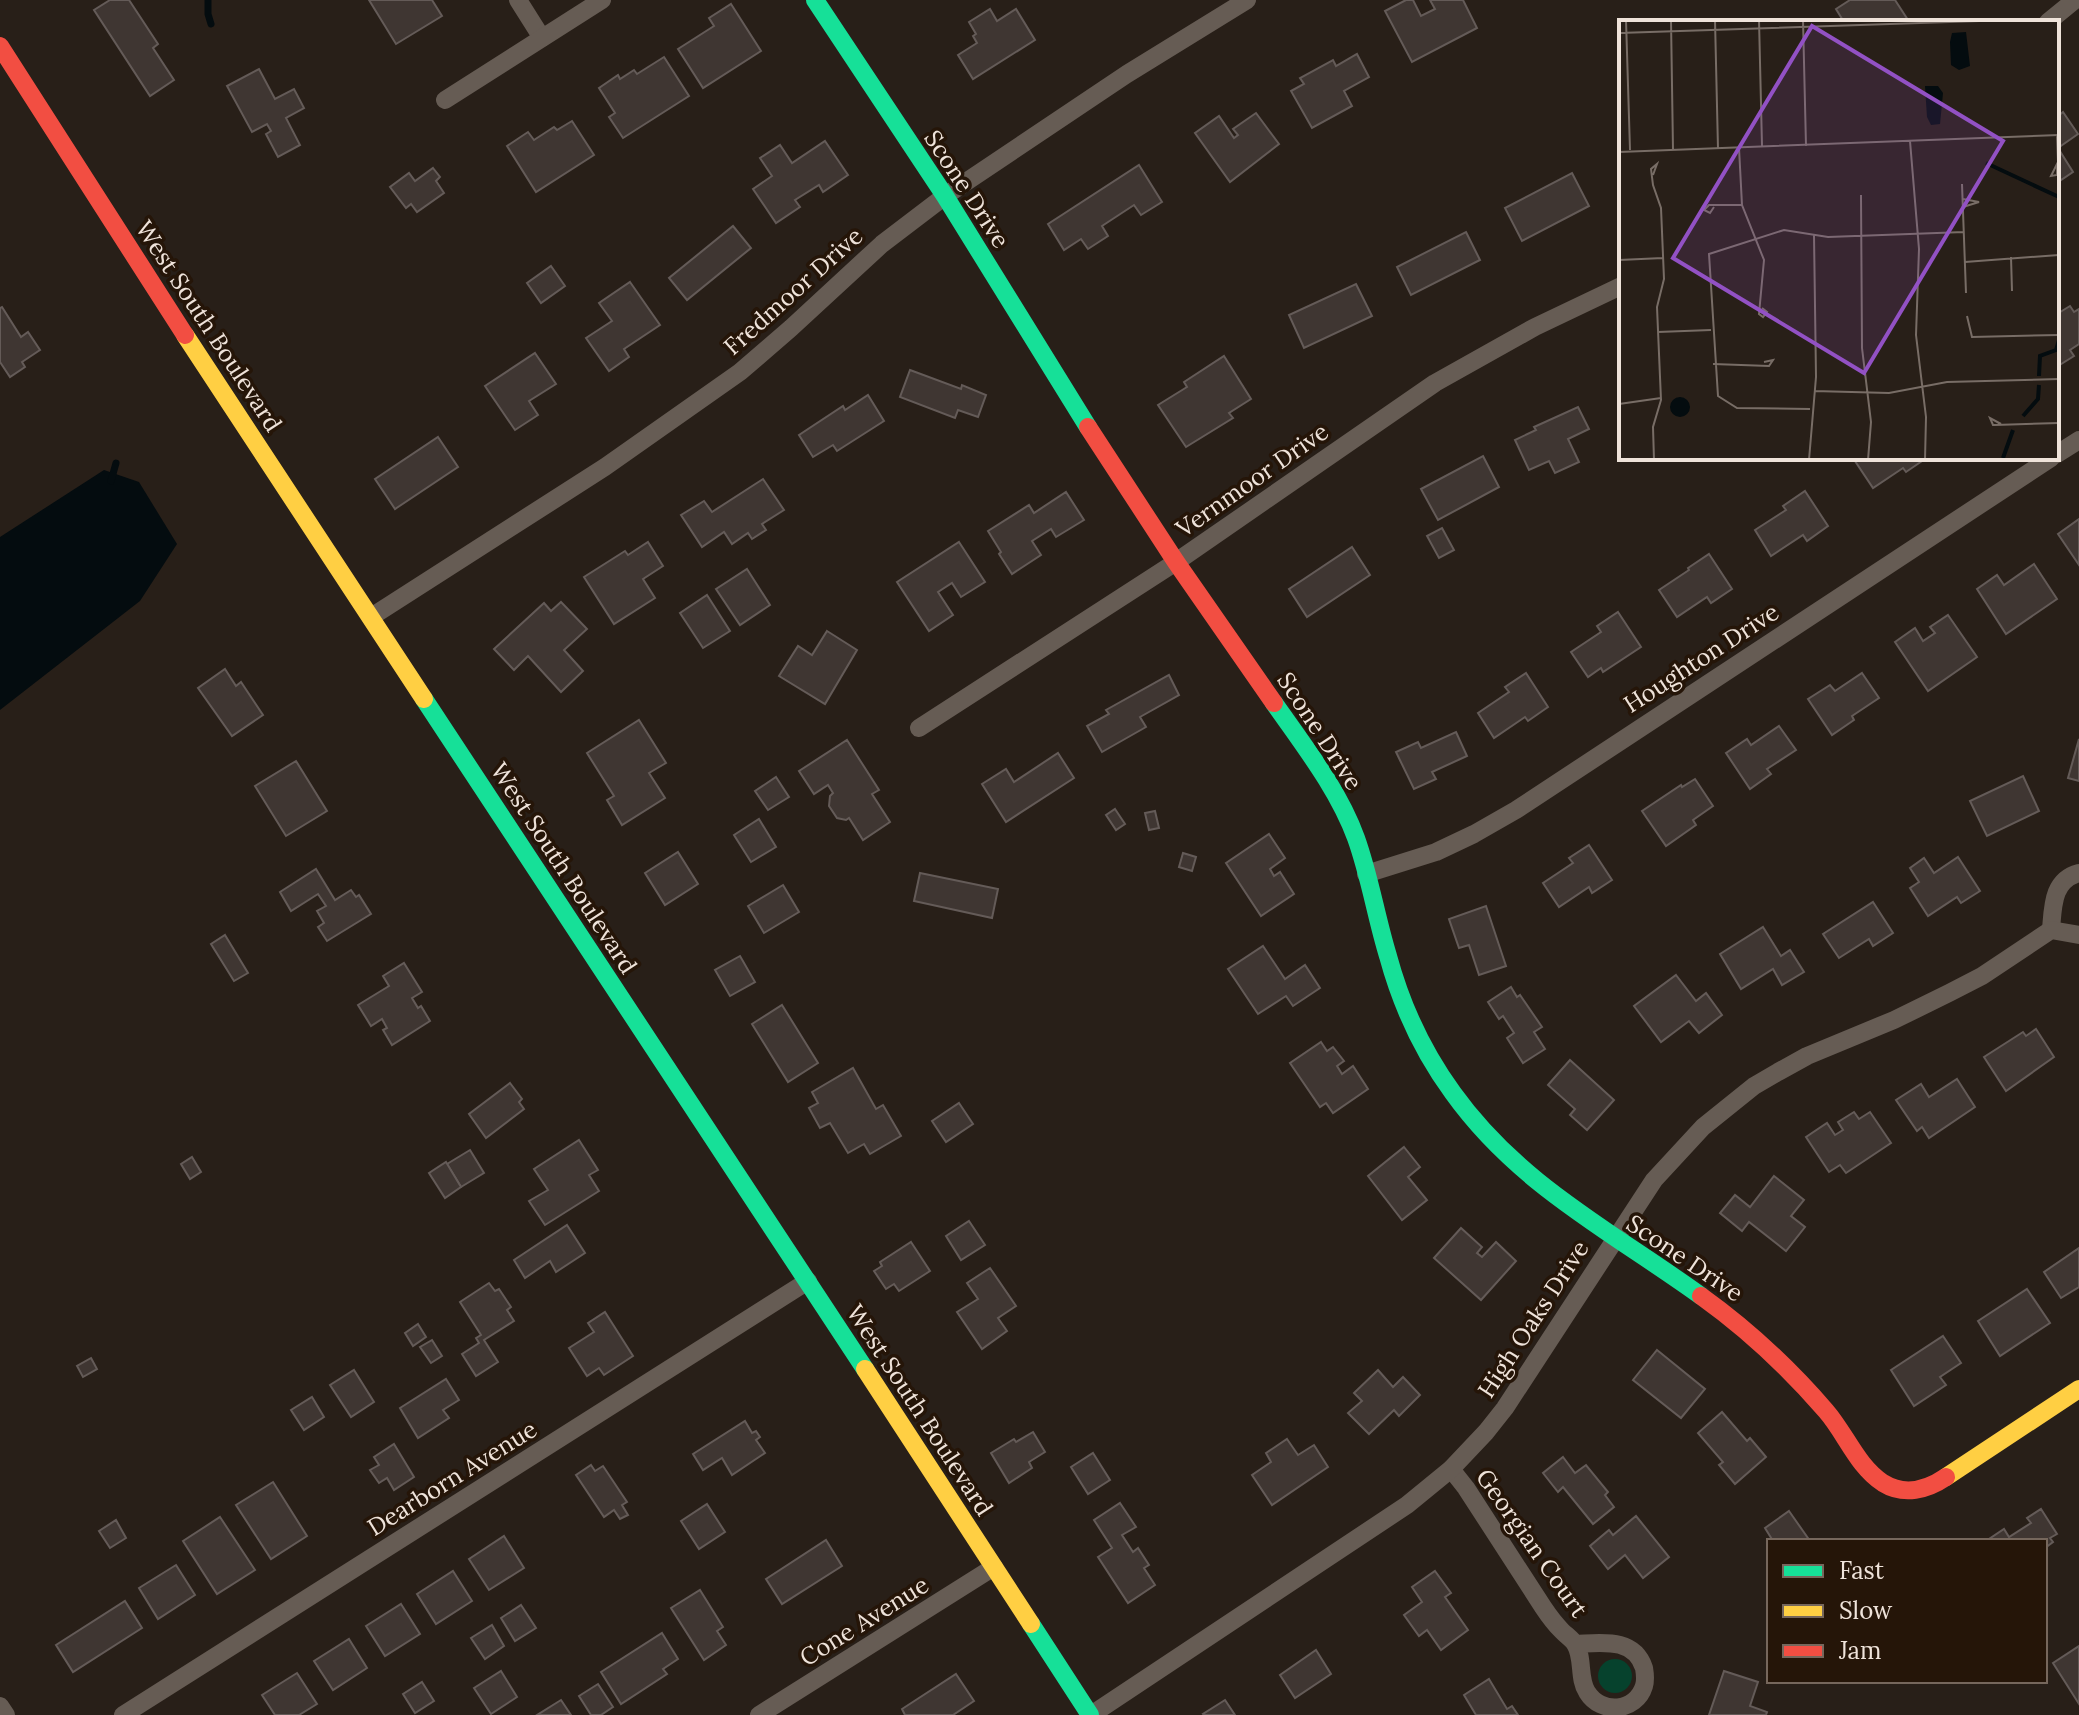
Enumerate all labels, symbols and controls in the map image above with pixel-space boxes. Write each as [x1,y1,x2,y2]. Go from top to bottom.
inset map [1619,20,2059,460]
street label: Scone Drive [917,124,1017,254]
street label: West South Boulevard [129,214,289,438]
street label: Fredmoor Drive [717,220,869,362]
street label: Vernmoor Drive [1169,416,1334,545]
street label: Houghton Drive [1618,596,1784,720]
street label: Scone Drive [1270,666,1370,796]
street label: West South Boulevard [484,756,644,980]
street label: Scone Drive [1621,1208,1749,1308]
street label: High Oaks Drive [1471,1234,1595,1404]
street label: West South Boulevard [840,1298,1000,1522]
street label: Dearborn Avenue [361,1413,543,1543]
street label: Georgian Court [1469,1463,1595,1624]
legend [1767,1539,2047,1683]
text: Fast [1839,1555,1885,1586]
street label: Cone Avenue [794,1569,934,1673]
text: Slow [1839,1595,1893,1626]
text: Jam [1838,1635,1881,1666]

